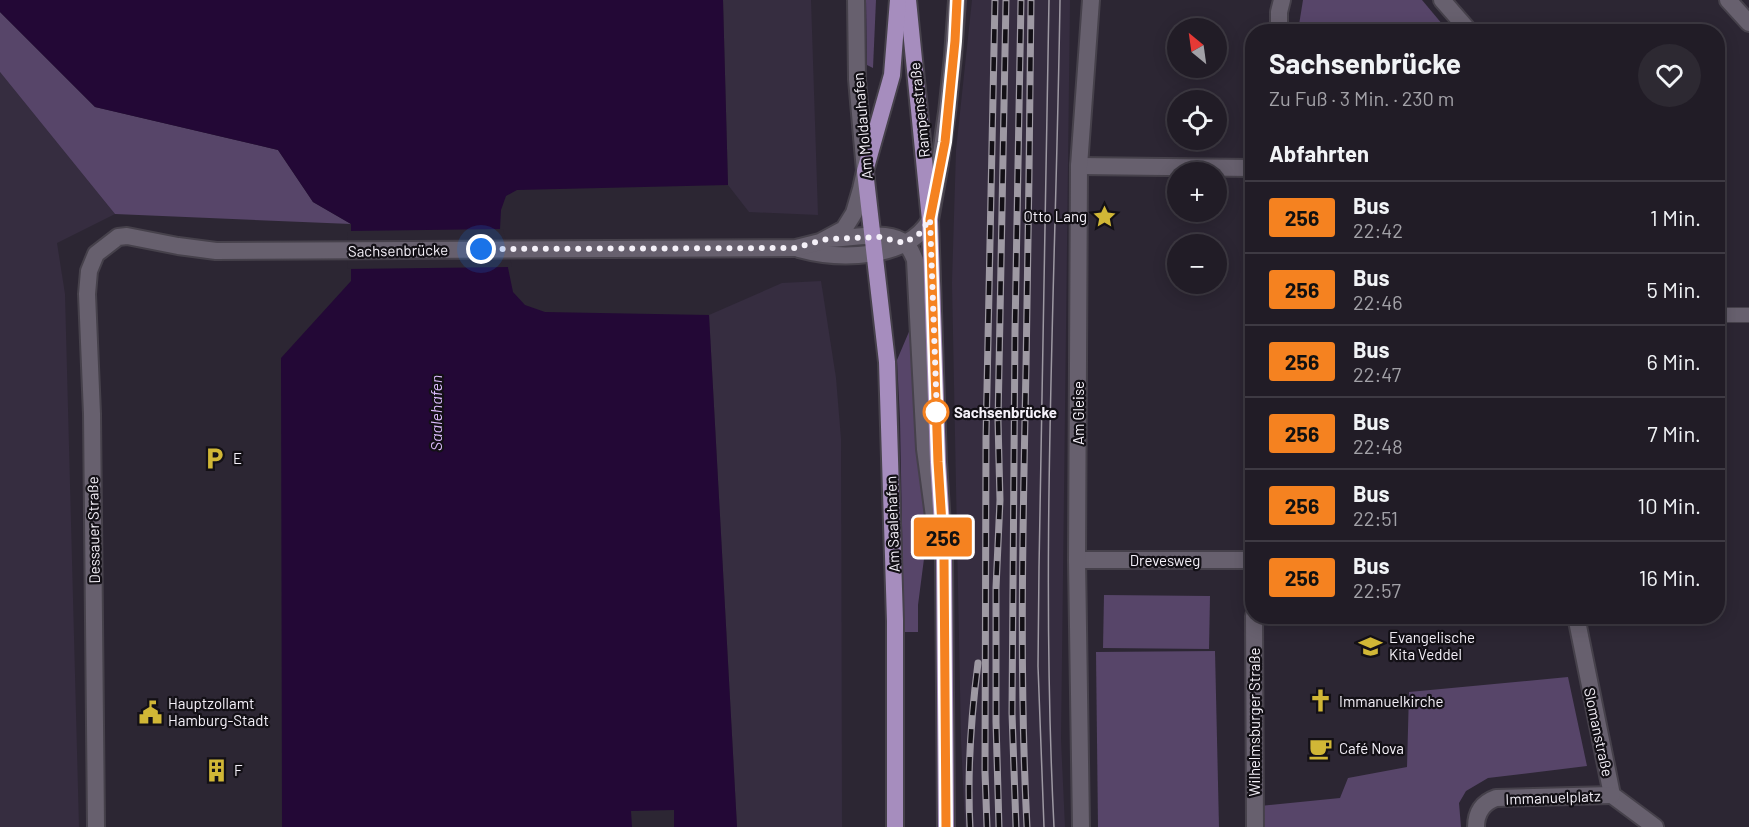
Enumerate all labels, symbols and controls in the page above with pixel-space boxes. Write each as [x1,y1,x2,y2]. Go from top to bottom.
north arrow [1167,18,1227,78]
map controls [1167,18,1227,294]
button: heart [1638,44,1701,107]
text: Sachsenbrücke [1269,46,1461,80]
street label: Rampenstraße [905,62,933,158]
street label: Am Moldauhafen [848,72,876,180]
text: Zu Fuß · 3 Min. · 230 m [1269,86,1454,110]
button: locate [1167,90,1227,150]
text: Abfahrten [1269,140,1369,166]
button: + [1167,162,1227,222]
text: Bus [1353,192,1390,218]
place icon: Otto Lang [1092,203,1118,229]
text: 1 Min. [1650,204,1701,230]
text: 256 [1285,205,1319,230]
place label: Otto Lang [1024,207,1087,225]
text: 22:42 [1353,218,1403,242]
your location [466,234,496,264]
button: − [1167,234,1227,294]
street label: Sachsenbrücke [348,240,448,260]
text: Bus [1353,264,1390,290]
text: 5 Min. [1646,276,1701,302]
text: 256 [1285,277,1319,302]
text: 22:46 [1353,290,1403,314]
text: Bus [1353,336,1390,362]
text: 6 Min. [1646,348,1701,374]
text: 256 [1285,349,1319,374]
text: 22:47 [1353,362,1401,386]
water label: Saalehafen [426,375,445,451]
street label: Am Gleise [1069,381,1087,445]
marker: Sachsenbrücke [923,399,949,425]
place label: Sachsenbrücke [954,403,1057,421]
text: Bus [1353,408,1390,434]
text: 7 Min. [1647,420,1701,446]
text: 256 [1285,421,1319,446]
text: 22:48 [1353,434,1403,458]
parking icon: E [202,445,228,471]
place label: E [233,449,242,467]
street label: Dessauer Straße [83,476,103,584]
street label: Am Saalehafen [881,476,903,572]
text: Bus [1353,480,1390,506]
text: 10 Min. [1638,492,1701,518]
text: 256 [1285,493,1319,518]
text: 22:51 [1353,506,1398,530]
line badge: 256 [908,518,978,556]
text: 256 [926,525,960,550]
street label: Drevesweg [1130,551,1200,569]
text: Bus [1353,552,1390,578]
text: 16 Min. [1639,564,1701,590]
text: 256 [1285,565,1319,590]
text: 22:57 [1353,578,1401,602]
place label: Evangelische Kita Veddel [1389,628,1475,663]
school or university icon: Evangelische Kita Veddel [1358,633,1384,659]
street label: Wilhelmsburger Straße [1245,647,1263,797]
street label: Slomanstraße [1581,686,1617,778]
church icon: Immanuelkirche [1308,688,1334,714]
place label: Immanuelkirche [1339,692,1443,710]
place label: Hauptzollamt Hamburg-Stadt [168,694,269,729]
public building icon: Hauptzollamt Hamburg-Stadt [137,699,163,725]
cafe icon: Café Nova [1308,735,1334,761]
place label: Café Nova [1339,739,1404,757]
building icon: F [203,757,229,783]
place label: F [234,761,243,779]
street label: Immanuelplatz [1505,786,1601,808]

